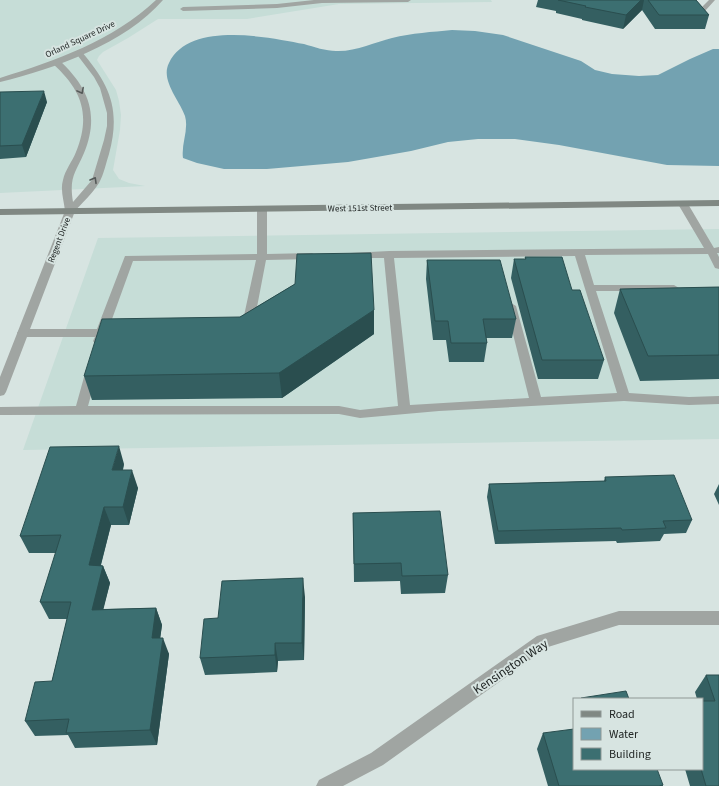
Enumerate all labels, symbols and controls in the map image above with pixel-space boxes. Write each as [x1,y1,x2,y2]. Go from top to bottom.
street label: Orland Square Drive [43,17,118,61]
one-way arrow [76,87,84,94]
one-way arrow [89,177,97,184]
street label: West 151st Street [328,201,392,216]
street label: Regent Drive [45,215,74,265]
street label: Kensington Way [470,635,552,699]
legend [573,698,703,770]
text: Road [609,706,635,723]
text: Water [609,726,639,743]
text: Building [609,746,651,763]

